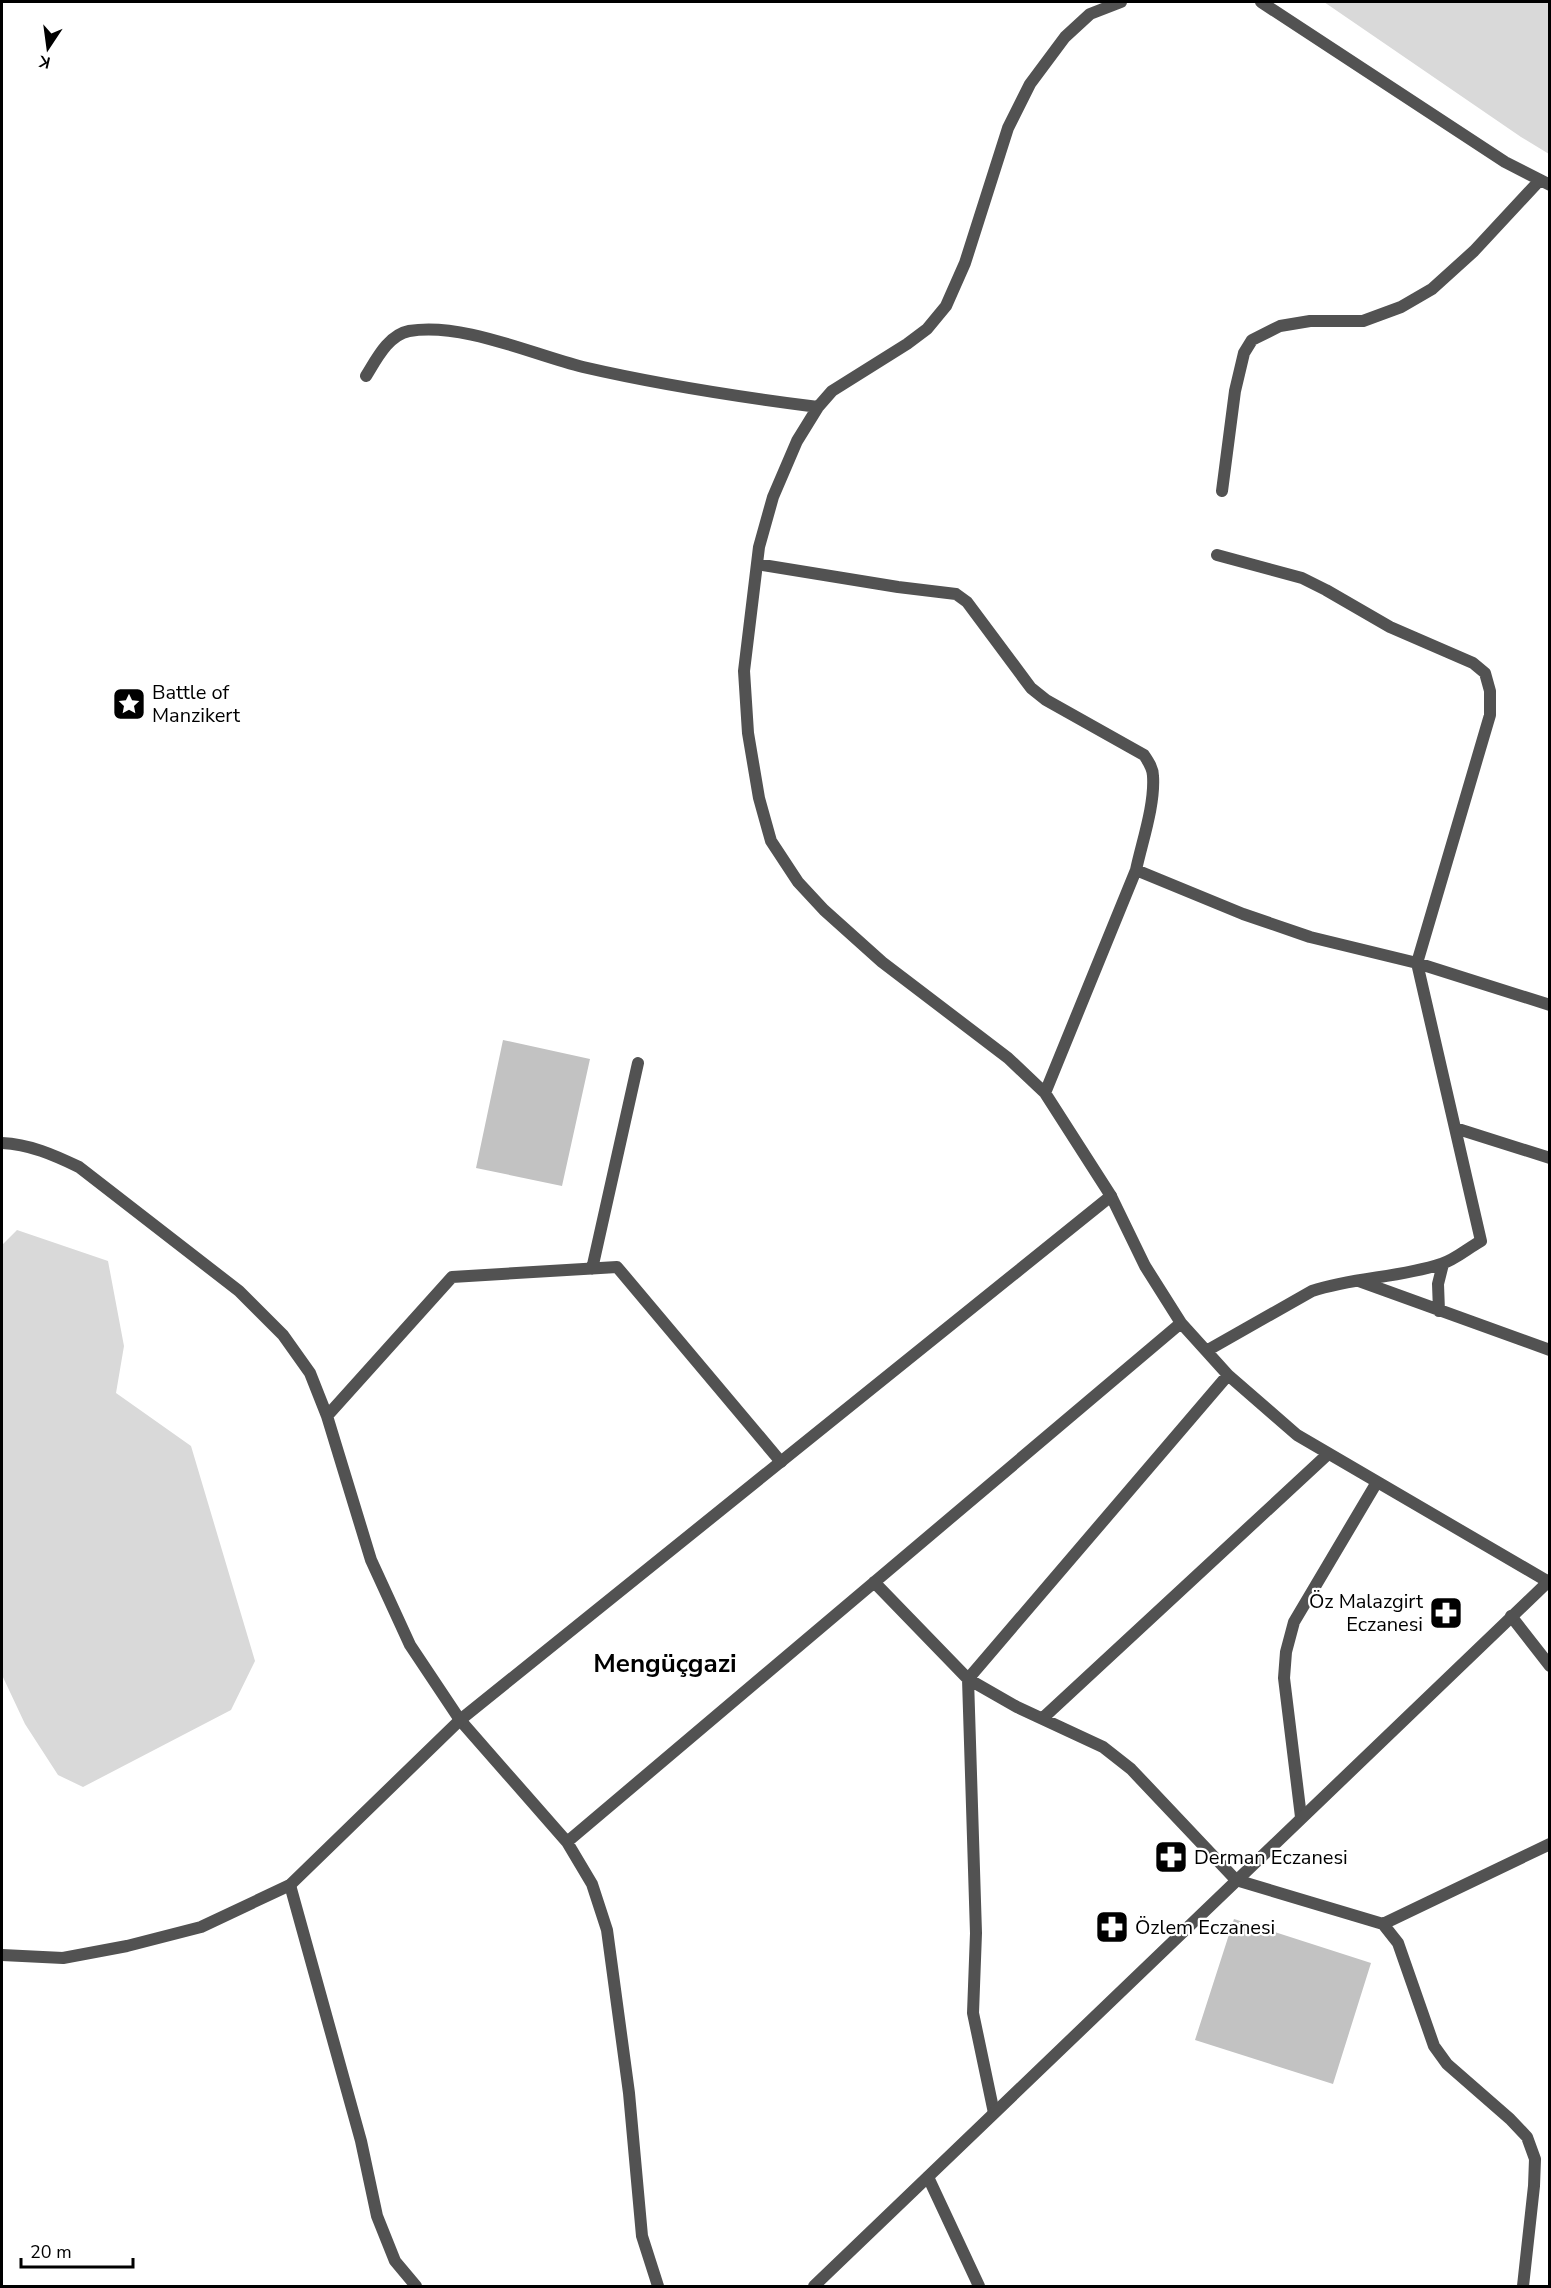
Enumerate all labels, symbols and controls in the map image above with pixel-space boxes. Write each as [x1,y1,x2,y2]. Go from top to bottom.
north arrow [18,18,78,78]
text: K [36,49,53,74]
place label: Battle of Manzikert [152,679,241,729]
place icon: Battle of Manzikert [111,686,147,722]
place label: Öz Malazgirt Eczanesi [1309,1588,1424,1638]
pharmacy icon: Öz Malazgirt Eczanesi [1428,1595,1464,1631]
district label: Mengüçgazi [593,1646,737,1681]
pharmacy icon: Derman Eczanesi [1153,1839,1189,1875]
place label: Derman Eczanesi [1194,1844,1348,1871]
pharmacy icon: Özlem Eczanesi [1094,1909,1130,1945]
place label: Özlem Eczanesi [1135,1914,1275,1941]
scale bar [21,2231,134,2269]
text: 20 m [30,2240,72,2264]

